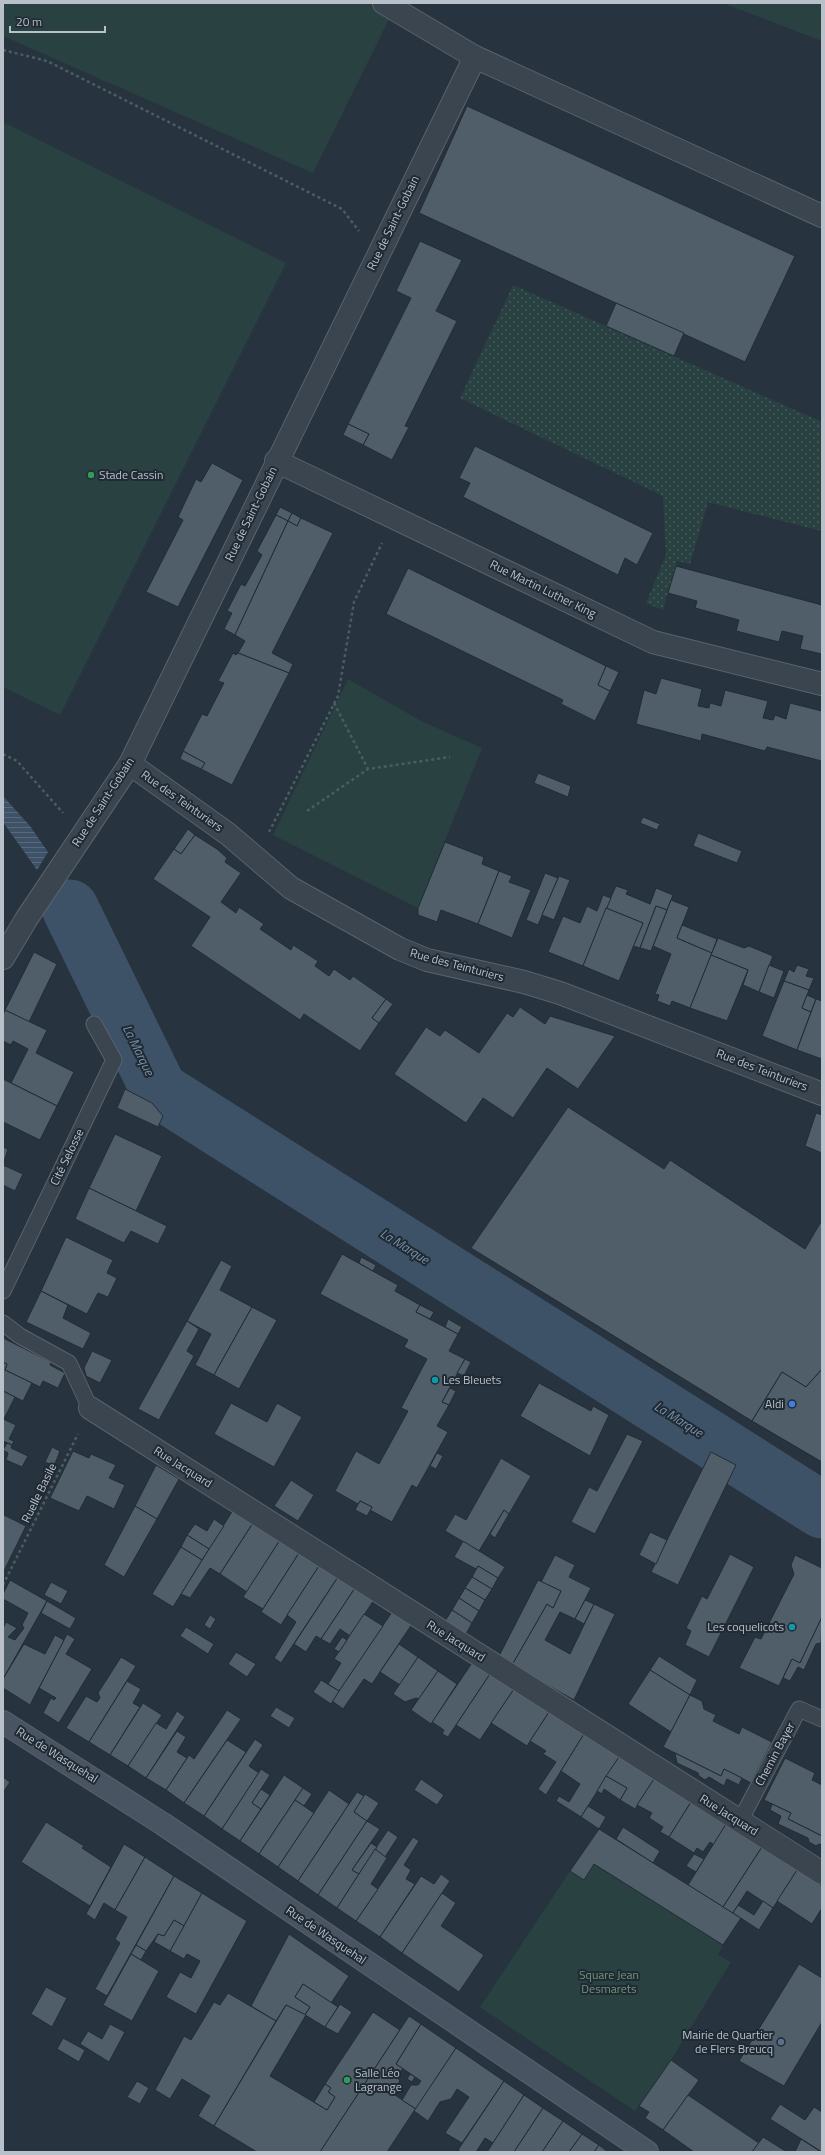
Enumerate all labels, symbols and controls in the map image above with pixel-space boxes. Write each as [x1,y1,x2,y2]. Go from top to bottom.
scale bar [10,8,105,34]
text: 20 m [16,12,42,31]
street label: Rue de Saint-Gobain [361,172,424,273]
street label: Rue de Saint-Gobain [219,463,282,564]
place label: Stade Cassin [99,465,163,484]
marker: Stade Cassin [86,470,96,480]
street label: Rue Martin Luther King [487,555,600,623]
street label: Rue de Saint-Gobain [66,753,139,850]
street label: Rue des Teinturiers [137,765,228,836]
street label: Rue des Teinturiers [408,943,507,986]
water label: La Marque [118,1021,160,1080]
street label: Rue des Teinturiers [714,1043,811,1096]
street label: Cité Selosse [45,1125,88,1188]
water label: La Marque [377,1223,434,1269]
place label: Les Bleuets [443,1370,502,1389]
marker: Les Bleuets [430,1375,440,1385]
place label: Aldi [765,1394,784,1413]
water label: La Marque [651,1396,708,1442]
marker: Aldi [787,1399,797,1409]
street label: Rue Jacquard [150,1441,216,1492]
street label: Ruelle Basile [16,1460,61,1526]
street label: Rue Jacquard [423,1615,489,1666]
place label: Les coquelicots [707,1617,784,1636]
marker: Les coquelicots [787,1622,797,1632]
street label: Chemin Bayer [750,1718,799,1789]
street label: Rue de Wasquehal [13,1722,102,1787]
street label: Rue Jacquard [696,1789,762,1840]
street label: Rue de Wasquehal [282,1901,370,1969]
park label: Square Jean Desmarets [579,1965,639,1998]
place label: Mairie de Quartier de Flers Breucq [682,2025,773,2058]
marker: Mairie de Quartier de Flers Breucq [776,2037,786,2047]
place label: Salle Léo Lagrange [355,2063,402,2096]
marker: Salle Léo Lagrange [342,2075,352,2085]

